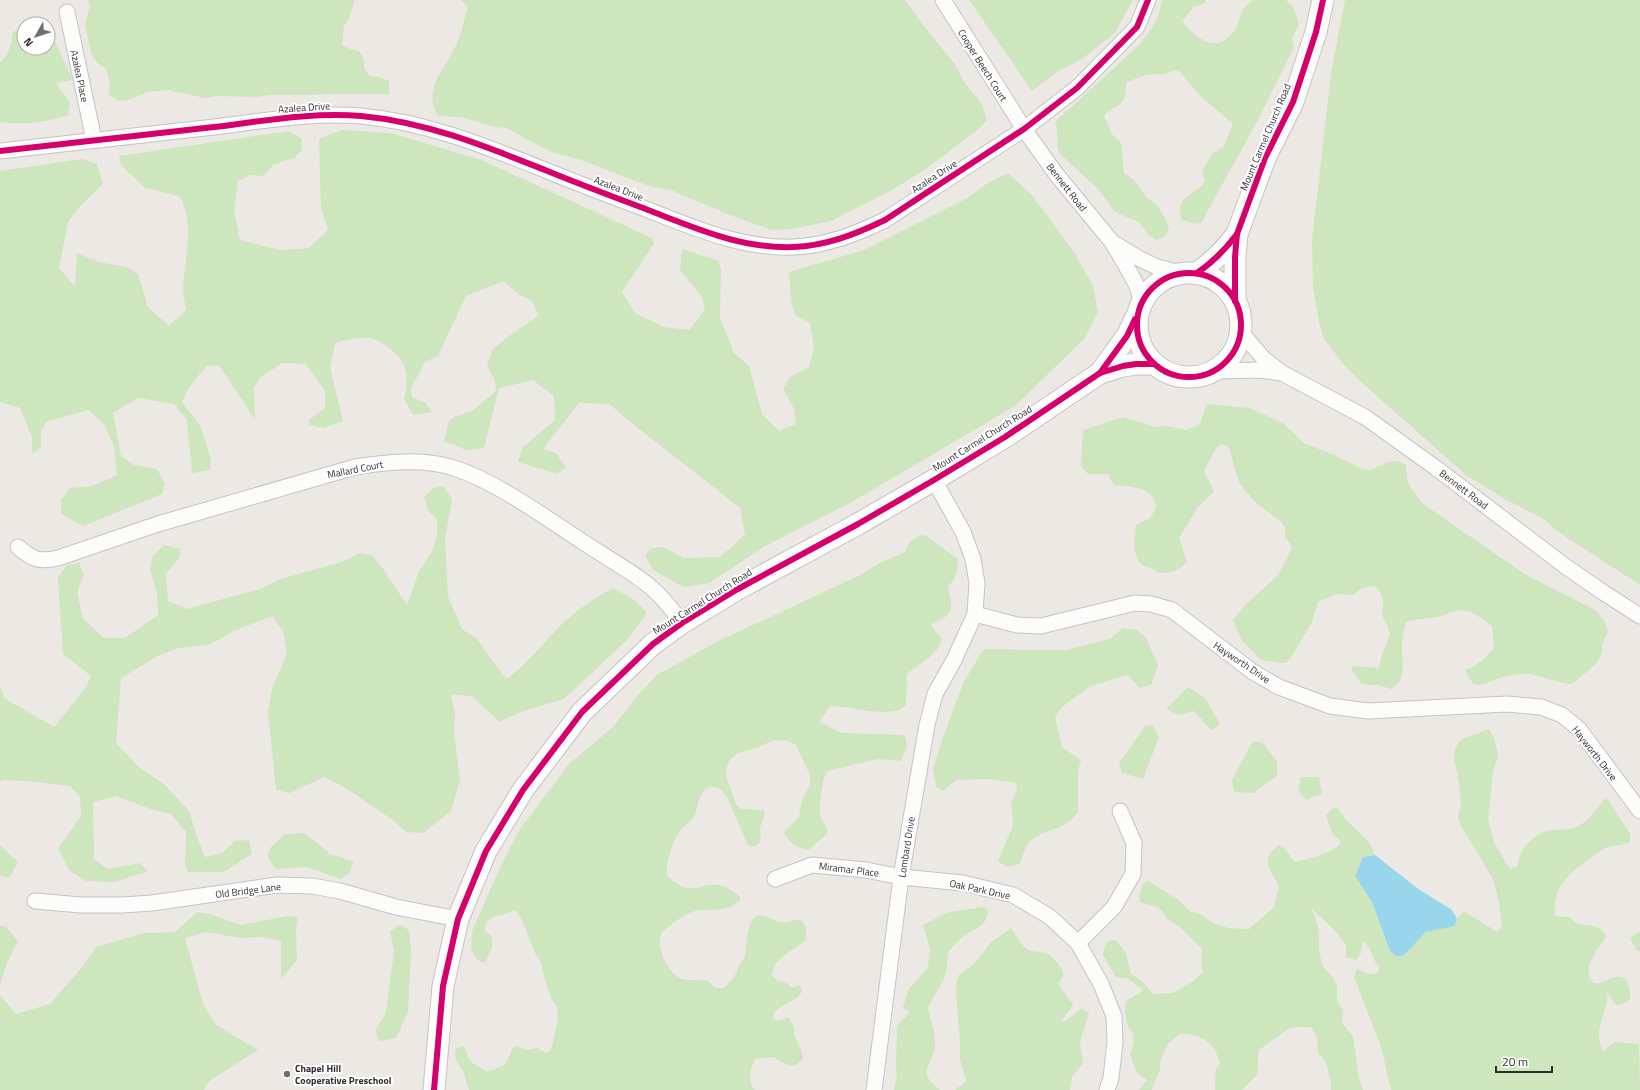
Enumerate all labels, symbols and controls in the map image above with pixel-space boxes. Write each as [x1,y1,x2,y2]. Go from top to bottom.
north arrow [16,16,56,56]
street label: Cooper Beech Court [954,26,1011,105]
text: N [20,34,37,50]
street label: Azalea Place [67,49,92,103]
street label: Mount Carmel Church Road [1236,81,1295,193]
street label: Azalea Drive [278,98,330,117]
street label: Azalea Drive [908,156,960,197]
street label: Bennett Road [1043,160,1090,215]
street label: Azalea Drive [592,172,646,205]
street label: Mount Carmel Church Road [930,402,1035,475]
street label: Mallard Court [326,457,385,482]
street label: Bennett Road [1436,466,1491,513]
street label: Mount Carmel Church Road [650,565,755,638]
street label: Hayworth Drive [1210,638,1273,687]
street label: Hayworth Drive [1568,723,1621,784]
street label: Lombard Drive [894,816,919,879]
street label: Miramar Place [818,858,880,881]
street label: Oak Park Drive [948,876,1012,903]
street label: Old Bridge Lane [214,879,282,902]
scale bar [1496,1048,1552,1074]
text: 20 m [1502,1052,1528,1071]
place label: Chapel Hill Cooperative Preschool [295,1061,392,1088]
marker: Chapel Hill Cooperative Preschool [282,1069,292,1079]

